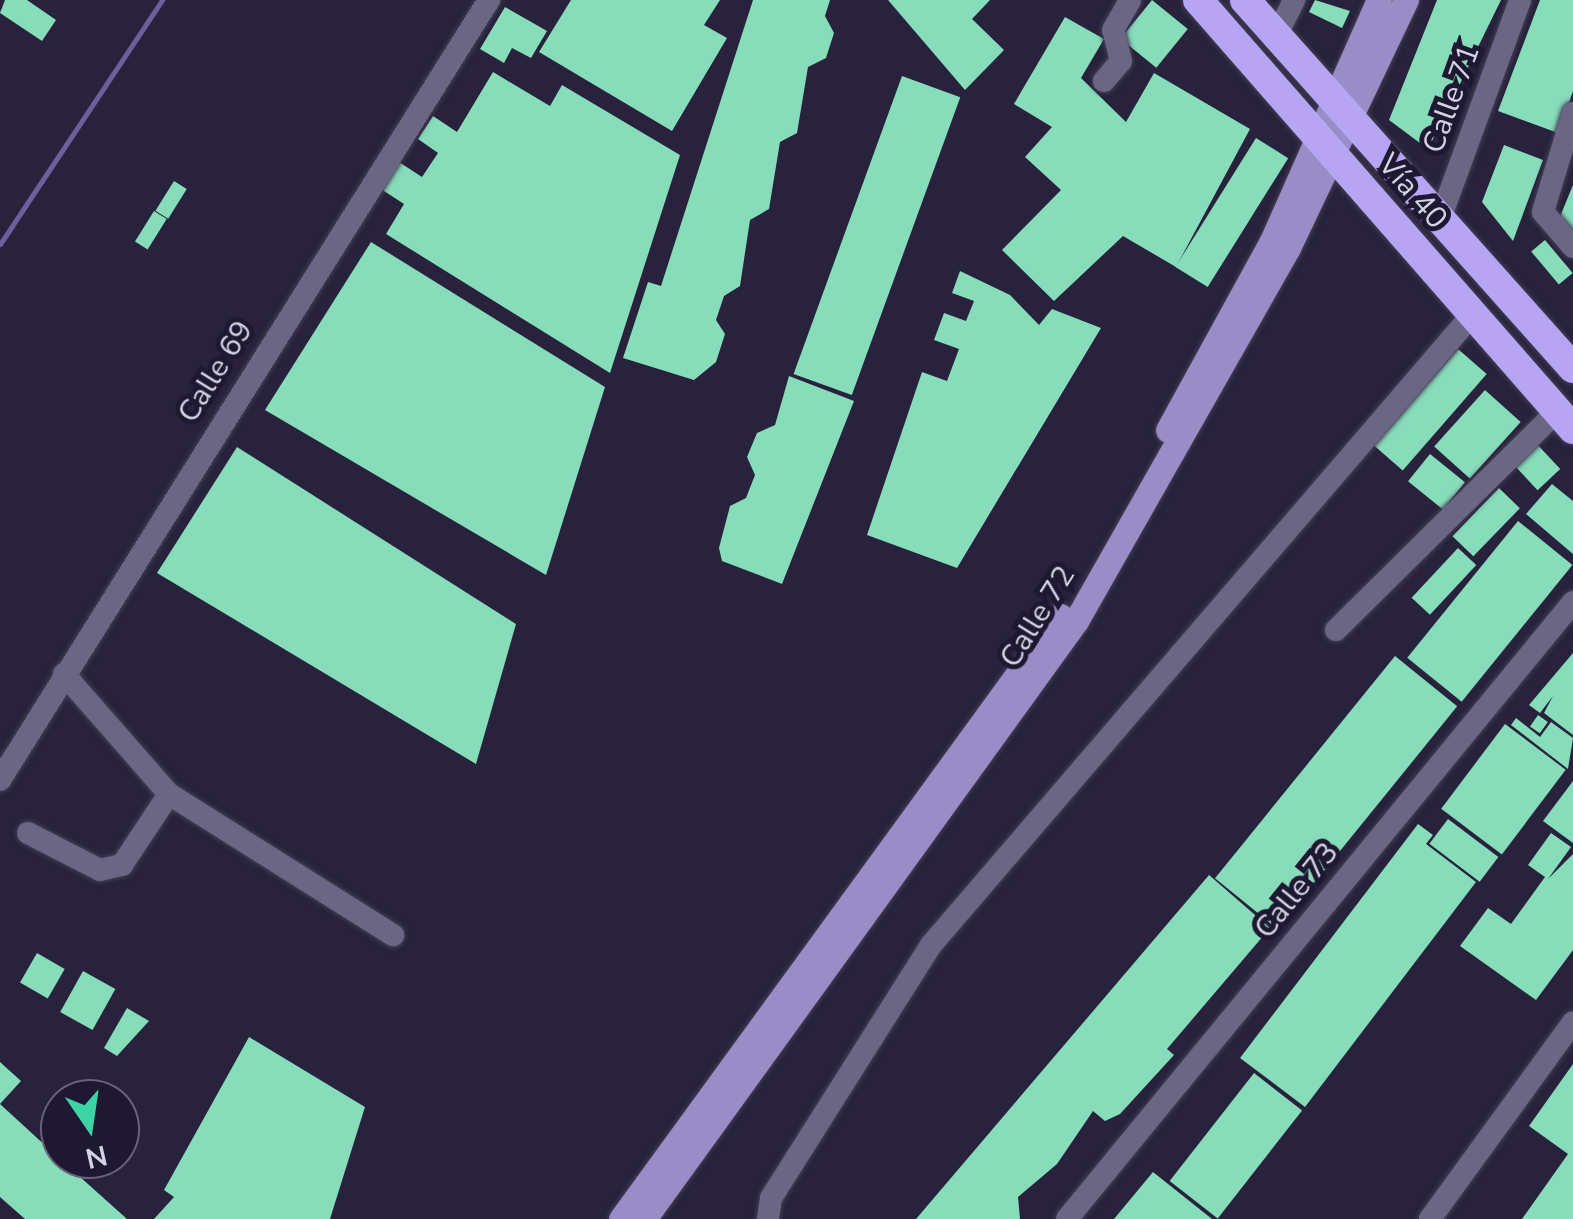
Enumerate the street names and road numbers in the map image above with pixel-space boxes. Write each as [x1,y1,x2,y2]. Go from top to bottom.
street label: Calle 71 [1416,40,1488,158]
street label: Vía 40 [1370,147,1454,237]
street label: Calle 69 [171,315,261,429]
street label: Calle 72 [993,560,1083,674]
street label: Calle 73 [1247,836,1347,946]

